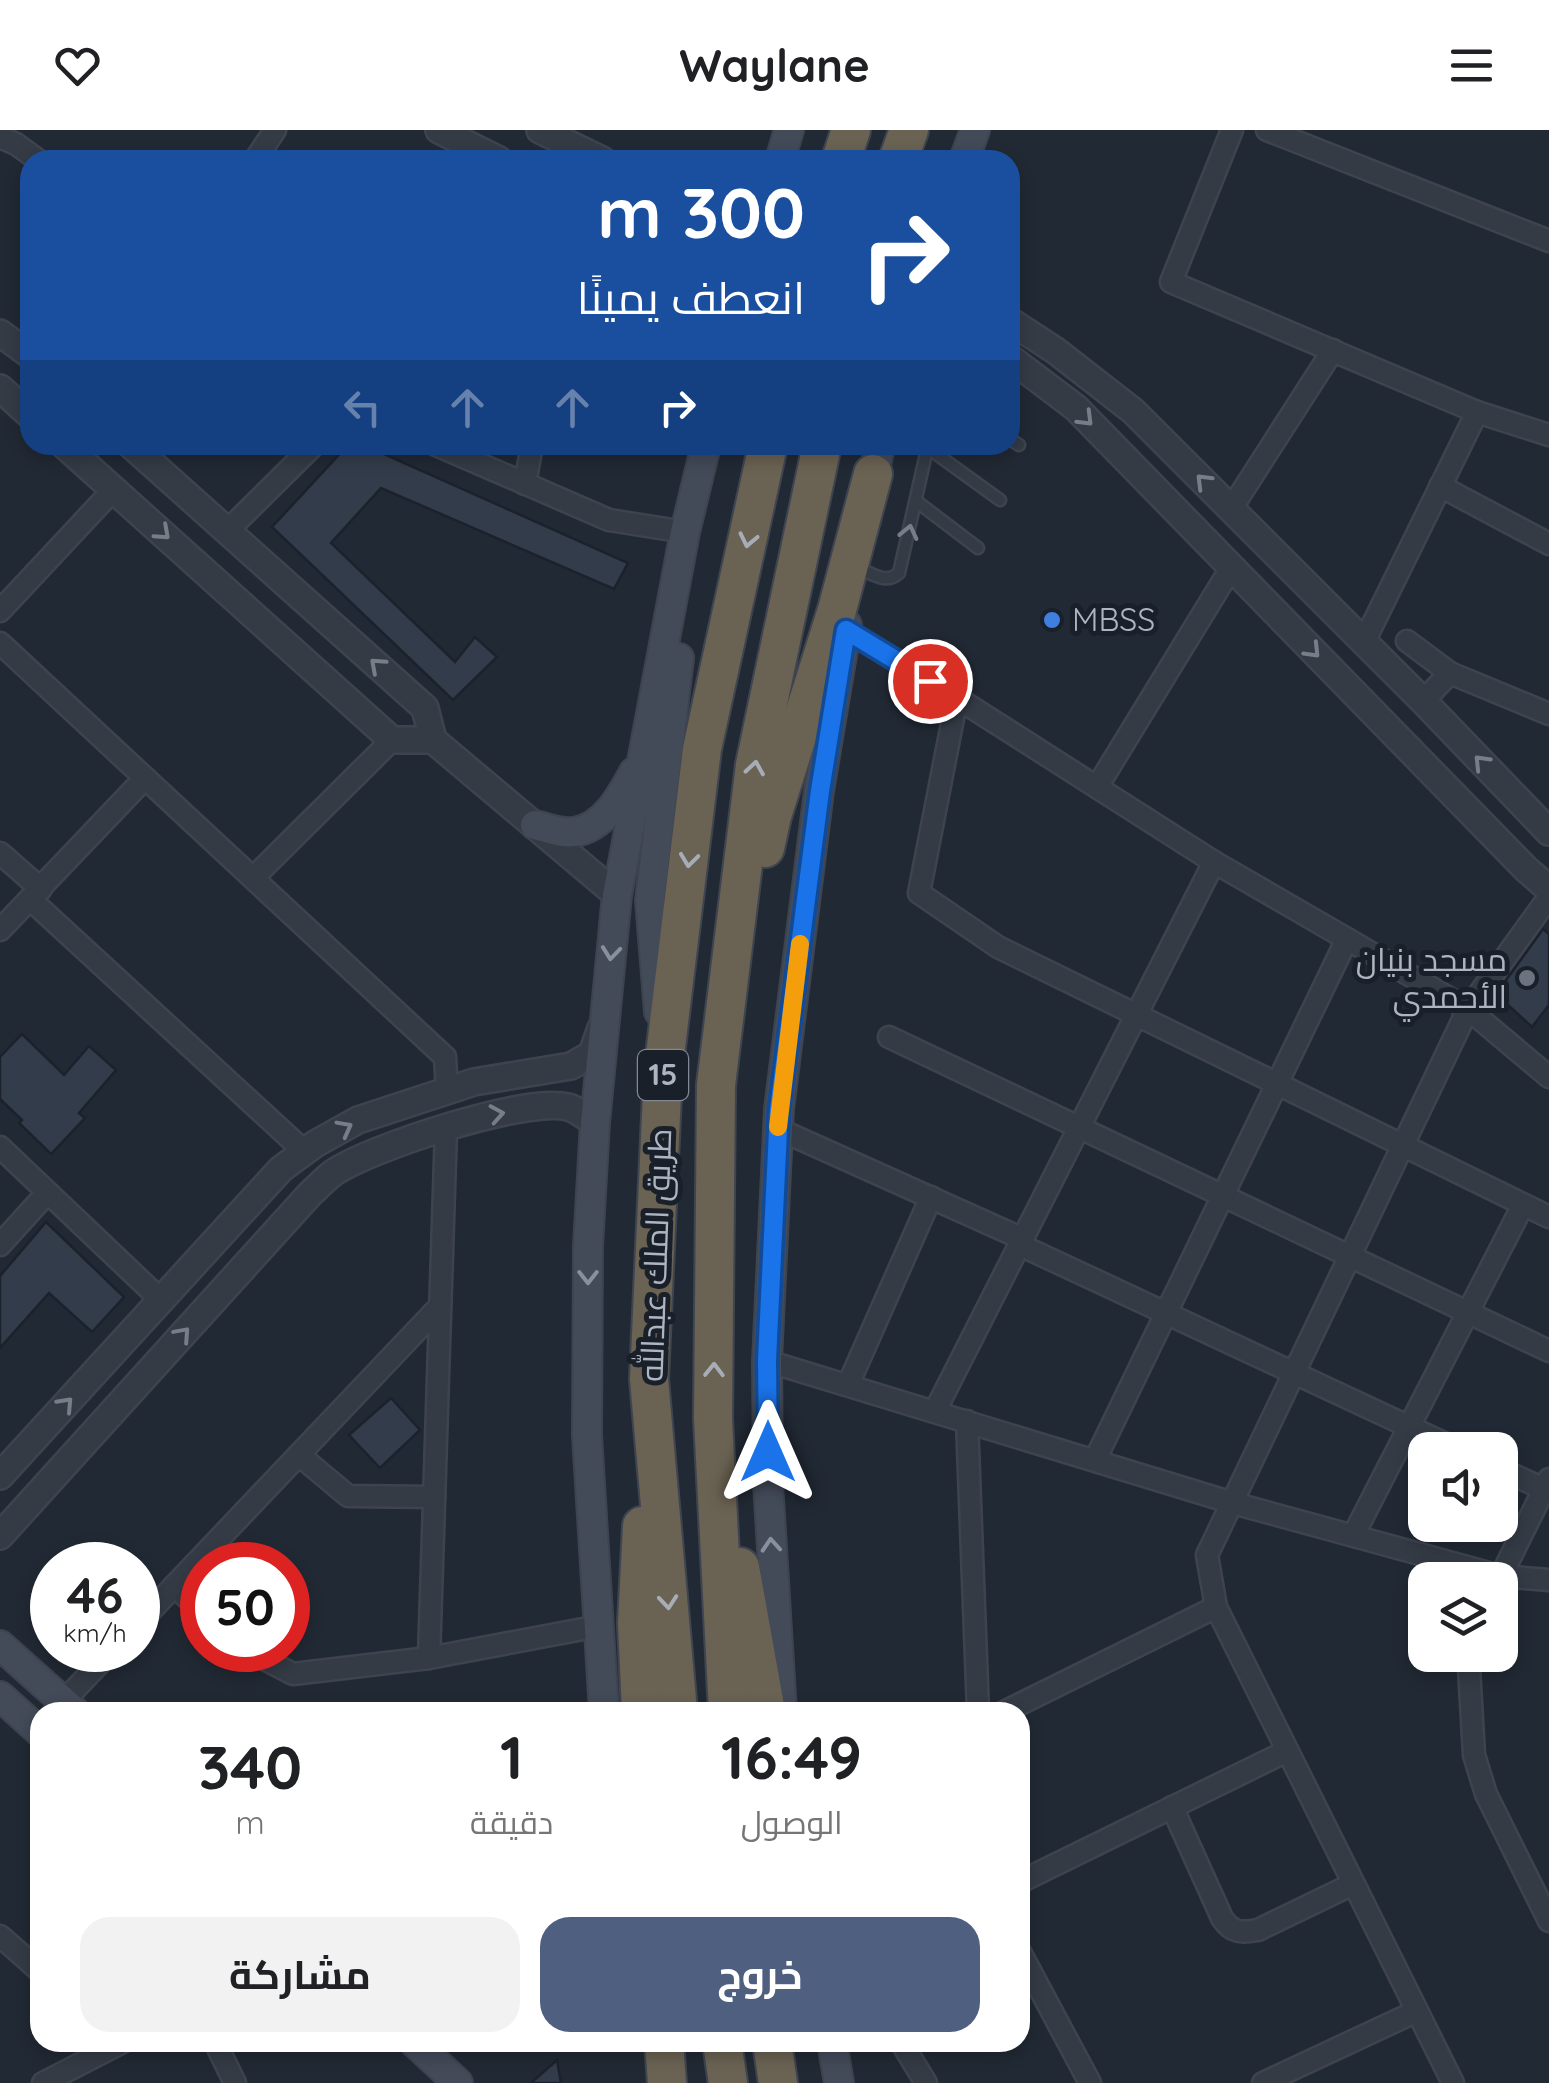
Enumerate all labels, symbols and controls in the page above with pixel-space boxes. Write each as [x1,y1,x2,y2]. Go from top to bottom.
text: Waylane [679,37,870,93]
icon: heart [50,38,105,93]
icon: menu [1444,38,1499,93]
text: 300 m [597,168,805,256]
icon: right [840,190,970,320]
text: انعطف يمينًا [577,269,805,325]
icon: left [335,380,390,435]
icon: ahead [440,380,495,435]
icon: ahead [545,380,600,435]
icon: right [650,380,705,435]
one-way arrow [1075,407,1093,425]
one-way arrow [1197,475,1215,493]
one-way arrow [151,522,170,540]
one-way arrow [897,524,918,541]
one-way arrow [738,531,759,548]
place label: MBSS [1072,599,1155,639]
marker: MBSS [1041,609,1063,631]
pin [888,639,973,724]
one-way arrow [1301,640,1319,658]
icon: arrive [903,654,958,709]
one-way arrow [370,659,389,677]
one-way arrow [1475,755,1493,773]
one-way arrow [744,760,765,776]
one-way arrow [679,852,700,868]
place label: مسجد بنيان الأحمدي [1356,939,1507,1022]
one-way arrow [601,946,622,962]
marker: مسجد بنيان الأحمدي [1516,967,1538,989]
road number: 15 [638,1050,688,1100]
one-way arrow [489,1104,505,1125]
one-way arrow [335,1120,353,1140]
street label: طريق الملك عبدالله [631,1128,680,1382]
one-way arrow [577,1270,599,1286]
one-way arrow [171,1327,189,1346]
one-way arrow [703,1362,724,1378]
one-way arrow [54,1397,72,1416]
position arrow [716,1400,820,1504]
map controls [1408,1432,1518,1672]
button: sound [1408,1432,1518,1542]
one-way arrow [761,1537,783,1553]
speed limit sign: 50 [180,1542,310,1672]
button: layers [1408,1562,1518,1672]
text: 46 [66,1563,124,1626]
one-way arrow [657,1594,679,1610]
text: km/h [63,1617,127,1648]
text: 1 [500,1719,523,1794]
text: 16:49 [721,1719,862,1794]
text: 340 [198,1729,302,1804]
text: m [235,1802,265,1842]
text: دقيقة [470,1802,553,1842]
text: الوصول [741,1802,843,1842]
button: مشاركة [80,1917,520,2032]
button: خروج [540,1917,980,2032]

